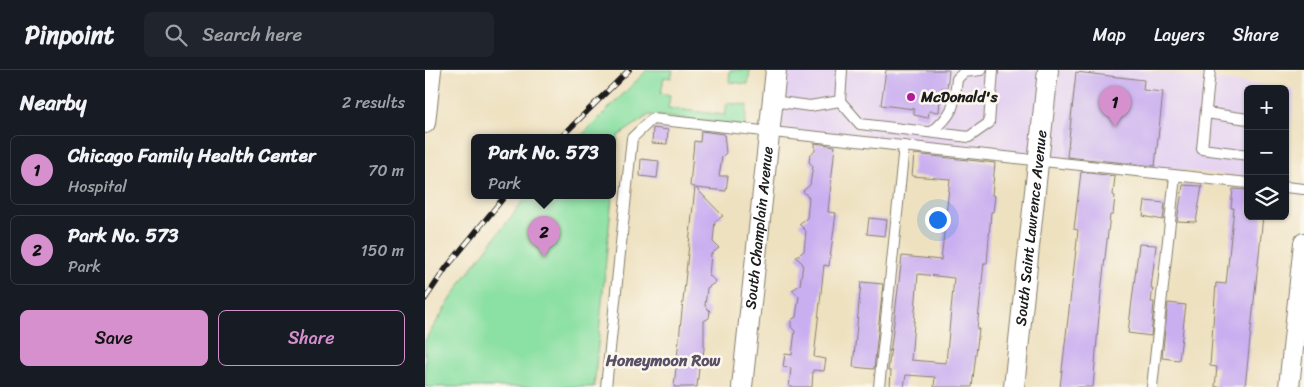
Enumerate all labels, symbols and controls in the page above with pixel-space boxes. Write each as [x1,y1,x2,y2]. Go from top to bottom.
search box [144,12,494,57]
text: Pinpoint [25,14,114,56]
text: Search here [202,18,302,51]
text: Map [1093,19,1126,51]
text: Layers [1154,19,1205,51]
text: Share [1233,19,1279,51]
icon: search [162,21,190,49]
text: Nearby [20,84,86,122]
place label: McDonald's [920,84,999,110]
map controls [1244,85,1289,220]
button: + [1244,85,1289,130]
pin: 1 [1099,86,1131,127]
text: 2 results [342,88,405,117]
marker: McDonald's [905,91,917,103]
street label: South Saint Lawrence Avenue [1008,128,1055,327]
button: − [1244,130,1289,175]
popup [471,134,616,199]
text: Park No. 573 [488,136,599,169]
text: Chicago Family Health Center [68,139,316,172]
street label: South Champlain Avenue [737,145,781,311]
text: 1 [34,156,40,185]
text: 70 m [368,156,404,185]
text: Park [488,169,521,198]
text: Hospital [68,172,127,201]
button: layers [1244,175,1289,220]
your location [925,207,951,233]
pin: 2 [528,216,560,257]
text: Park No. 573 [68,219,178,252]
text: 2 [32,236,42,265]
text: 150 m [361,236,404,265]
text: Park [68,252,101,281]
button: Save [20,310,208,366]
button: Share [218,310,405,366]
district label: Honeymoon Row [605,346,721,375]

